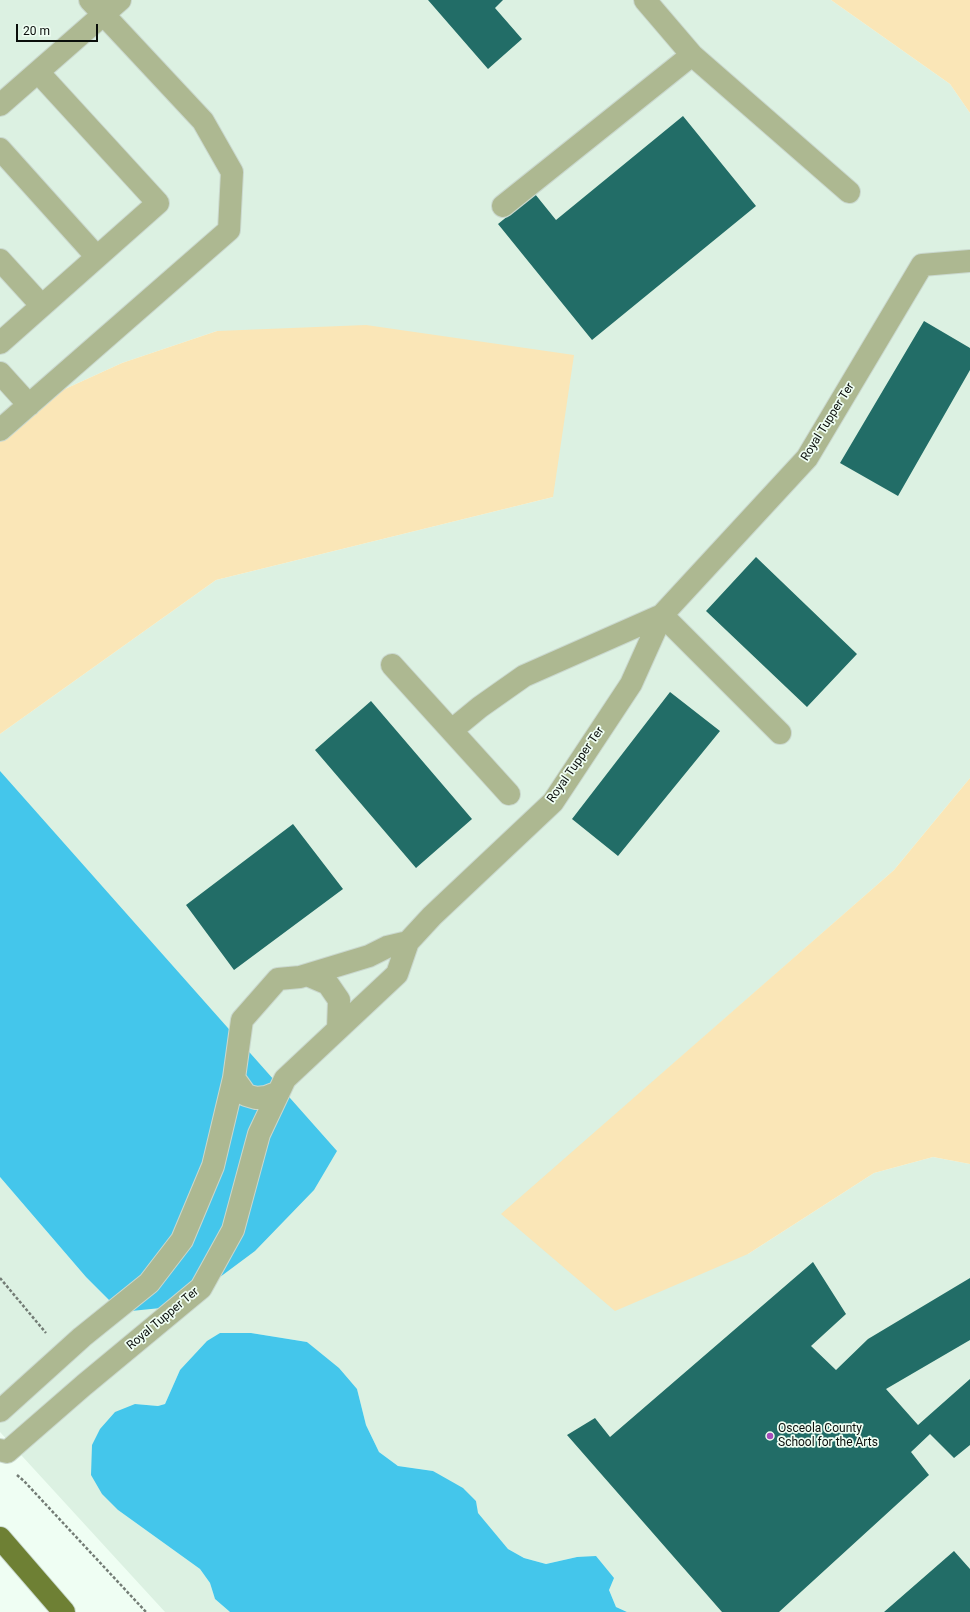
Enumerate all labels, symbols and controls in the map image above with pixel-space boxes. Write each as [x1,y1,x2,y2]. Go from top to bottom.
scale bar [18,16,100,42]
text: 20 m [23,24,50,38]
street label: Royal Tupper Ter [798,380,858,464]
street label: Royal Tupper Ter [544,724,608,806]
street label: Royal Tupper Ter [124,1285,202,1353]
place label: Osceola County School for the Arts [778,1422,878,1450]
marker: Osceola County School for the Arts [765,1431,775,1441]

